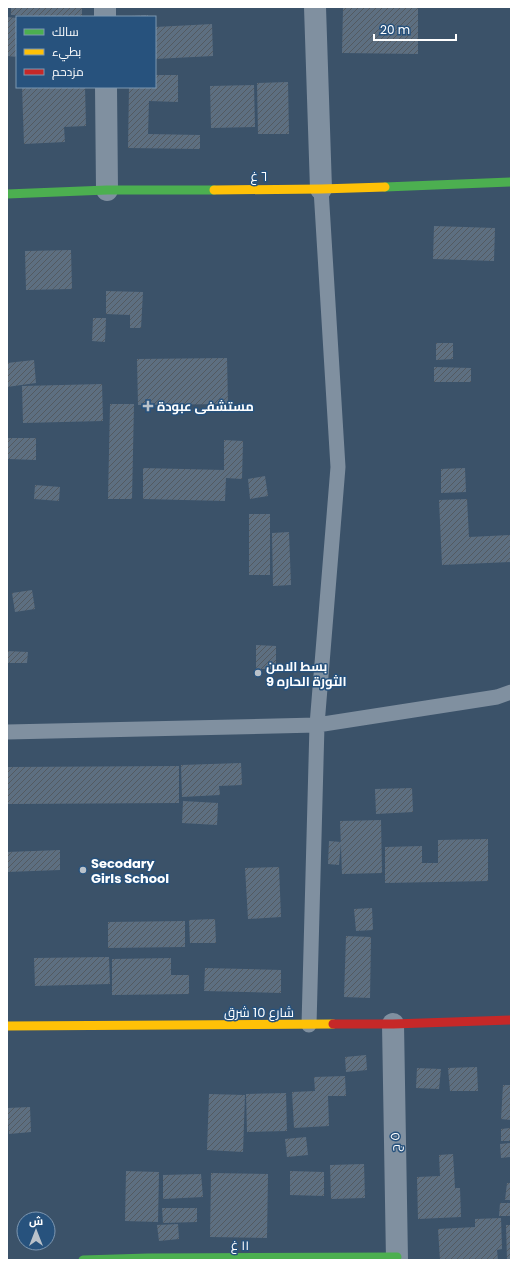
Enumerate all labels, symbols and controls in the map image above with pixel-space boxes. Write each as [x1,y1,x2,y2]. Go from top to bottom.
legend [16,16,156,88]
scale bar [374,16,456,42]
text: 20 m [380,21,410,38]
text: سالك [52,23,79,40]
text: بطيء [52,43,81,62]
text: مزدحم [52,63,84,80]
street label: ٦ غ [251,167,267,186]
place label: مستشفى عبودة [157,397,254,416]
marker: مستشفى عبودة [142,400,154,412]
place label: بسط الامن الثورة الحاره 9 [266,657,347,691]
marker: بسط الامن الثورة الحاره 9 [253,668,263,678]
place label: Secodary Girls School [91,854,169,888]
marker: Secodary Girls School [78,865,88,875]
street label: شارع 10 شرق [224,1003,294,1022]
street label: ٥ ج [385,1132,405,1152]
north arrow [16,1211,56,1251]
text: ش [29,1213,43,1229]
street label: ١١ غ [231,1236,249,1255]

